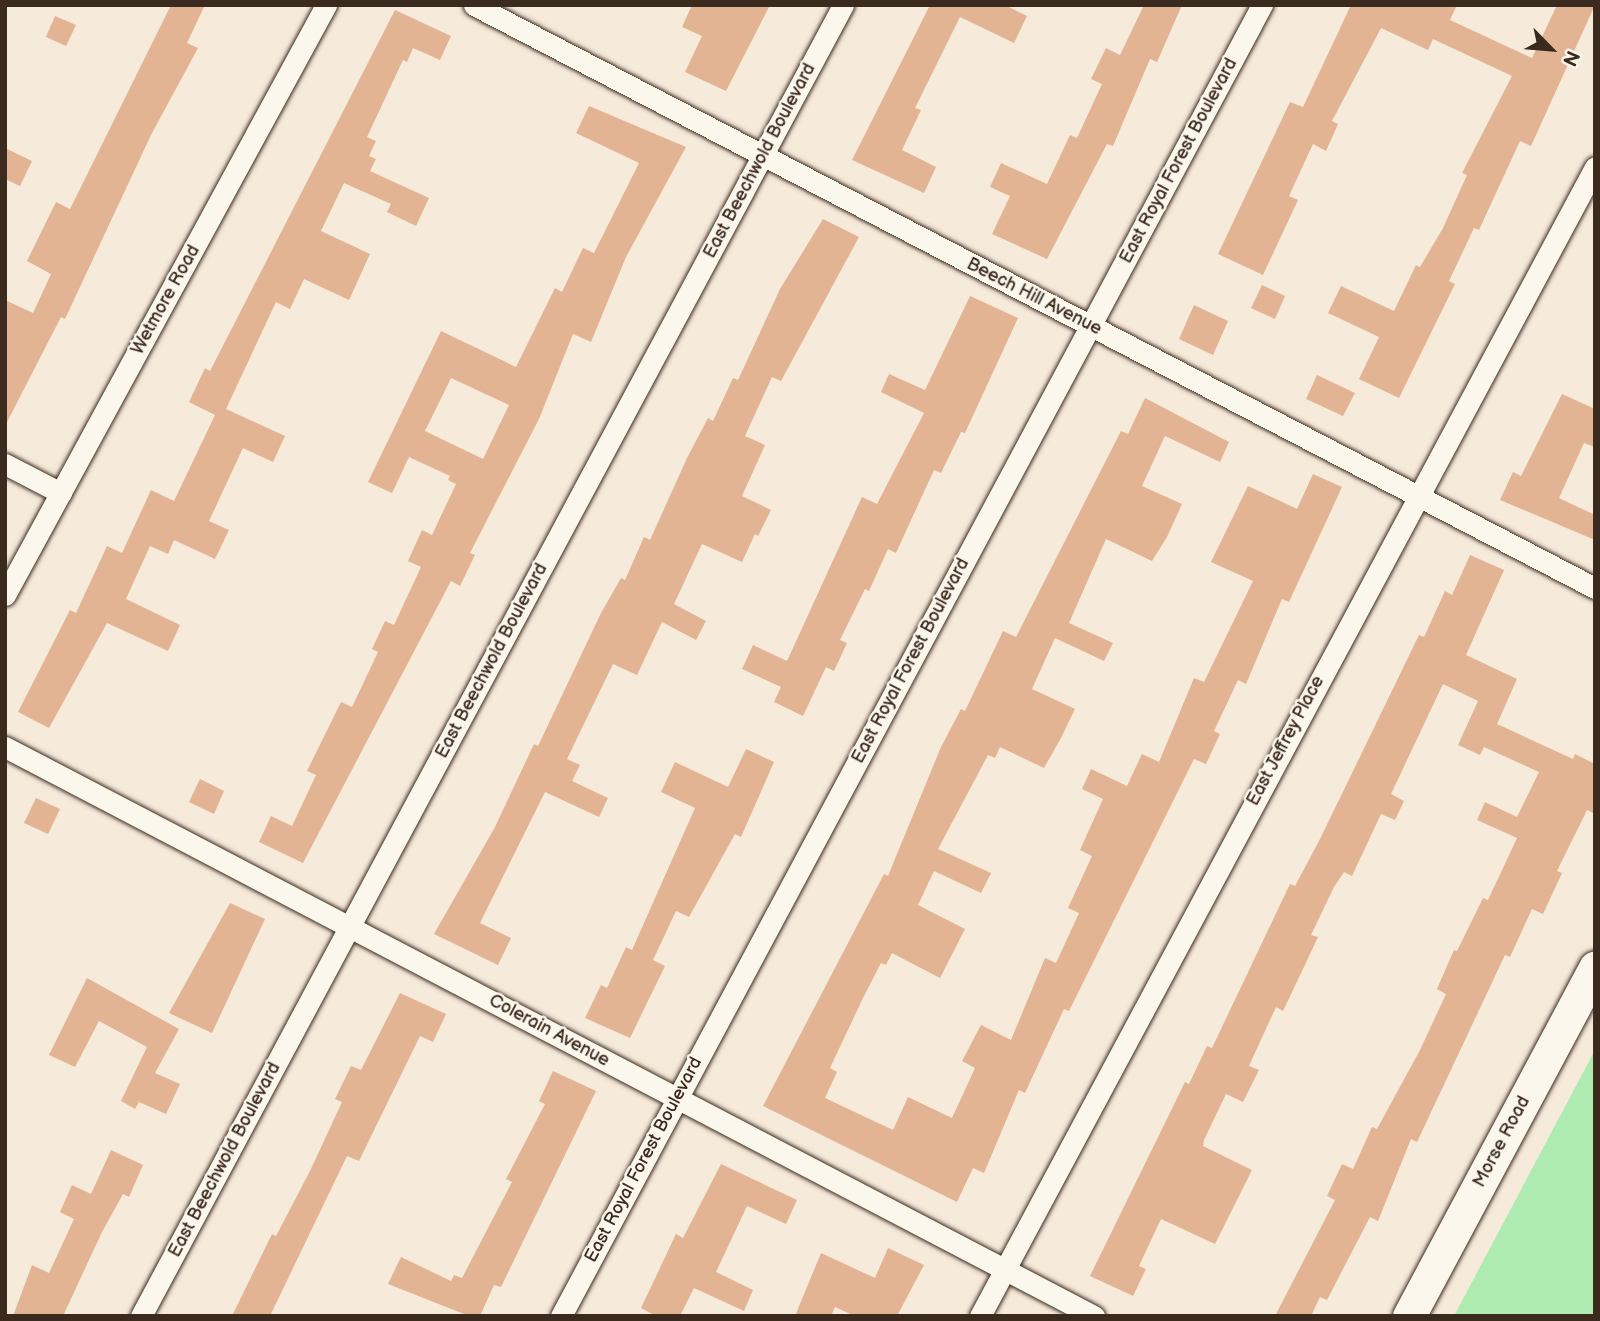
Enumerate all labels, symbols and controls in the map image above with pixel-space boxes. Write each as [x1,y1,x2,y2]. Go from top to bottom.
north arrow [1516,14,1586,84]
text: N [1557,47,1584,69]
street label: East Royal Forest Boulevard [1116,55,1242,267]
street label: East Beechwold Boulevard [699,60,821,262]
street label: Wetmore Road [127,241,205,359]
street label: Beech Hill Avenue [963,254,1105,340]
street label: East Royal Forest Boulevard [848,555,974,767]
street label: East Beechwold Boulevard [431,560,553,762]
street label: East Jeffrey Place [1242,671,1330,811]
street label: Colerain Avenue [485,990,613,1072]
street label: East Royal Forest Boulevard [581,1054,707,1266]
street label: East Beechwold Boulevard [164,1059,286,1261]
street label: Morse Road [1469,1093,1535,1191]

